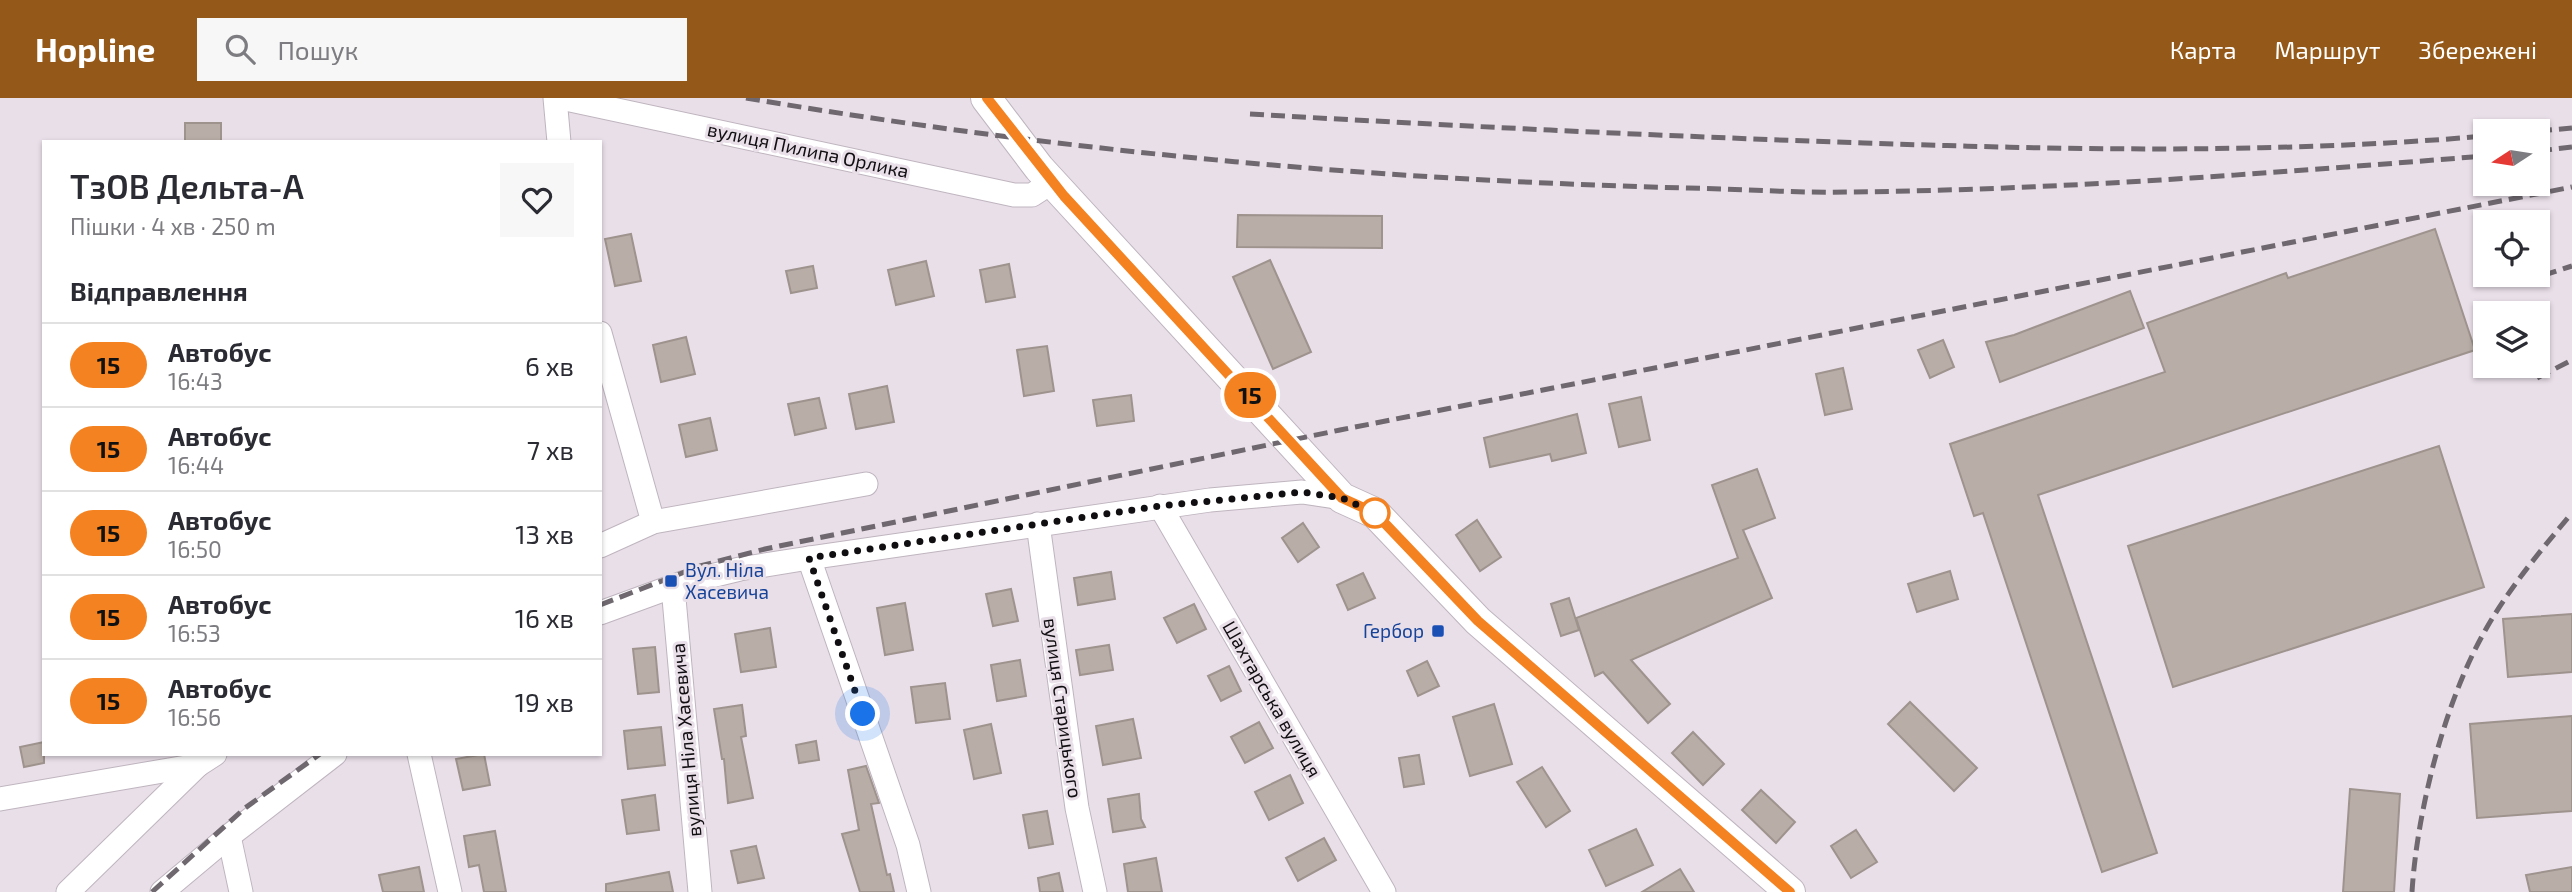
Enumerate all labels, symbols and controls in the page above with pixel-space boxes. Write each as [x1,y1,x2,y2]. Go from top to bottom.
search box [197,18,687,81]
text: Hopline [35,29,155,69]
icon: search [221,30,259,68]
text: Пошук [277,34,358,65]
text: Карта [2170,35,2236,64]
text: Маршрут [2274,35,2380,64]
text: Збережені [2418,35,2537,64]
street label: вулиця Пилипа Орлика [705,117,911,183]
north arrow [2473,119,2550,196]
map controls [2473,119,2550,378]
button: heart [500,163,574,237]
text: ТзОВ Дельта-А [70,166,304,206]
button: locate [2473,210,2550,287]
text: Пішки · 4 хв · 250 m [70,212,276,240]
text: Відправлення [70,275,248,306]
button: layers [2473,301,2550,378]
text: Автобус [168,336,271,367]
text: 15 [97,350,120,379]
text: 6 хв [525,350,574,381]
text: 16:43 [168,367,223,395]
line badge: 15 [1218,372,1282,418]
text: 15 [1238,380,1262,409]
text: Автобус [168,420,271,451]
text: 15 [97,434,120,463]
text: 7 хв [527,434,574,465]
text: 16:44 [168,451,224,479]
unlabelled marker [1360,498,1390,528]
text: Автобус [168,504,271,535]
text: 15 [97,518,120,547]
text: 13 хв [515,518,574,549]
text: 16:50 [168,535,222,563]
place label: Вул. Ніла Хасевича [685,558,769,603]
marker: Вул. Ніла Хасевича [663,573,679,589]
text: Автобус [168,588,271,619]
text: 15 [97,602,120,631]
text: 16 хв [515,602,574,633]
street label: вулиця Старицького [1038,616,1088,800]
street label: Шахтарська вулиця [1217,617,1327,781]
text: 16:53 [168,619,221,647]
place label: Гербор [1363,619,1424,642]
marker: Гербор [1430,623,1446,639]
street label: вулиця Ніла Хасевича [666,642,706,838]
text: Автобус [168,672,271,703]
text: 15 [97,686,120,715]
text: 19 хв [515,686,574,717]
your location [845,696,880,731]
text: 16:56 [168,703,221,731]

